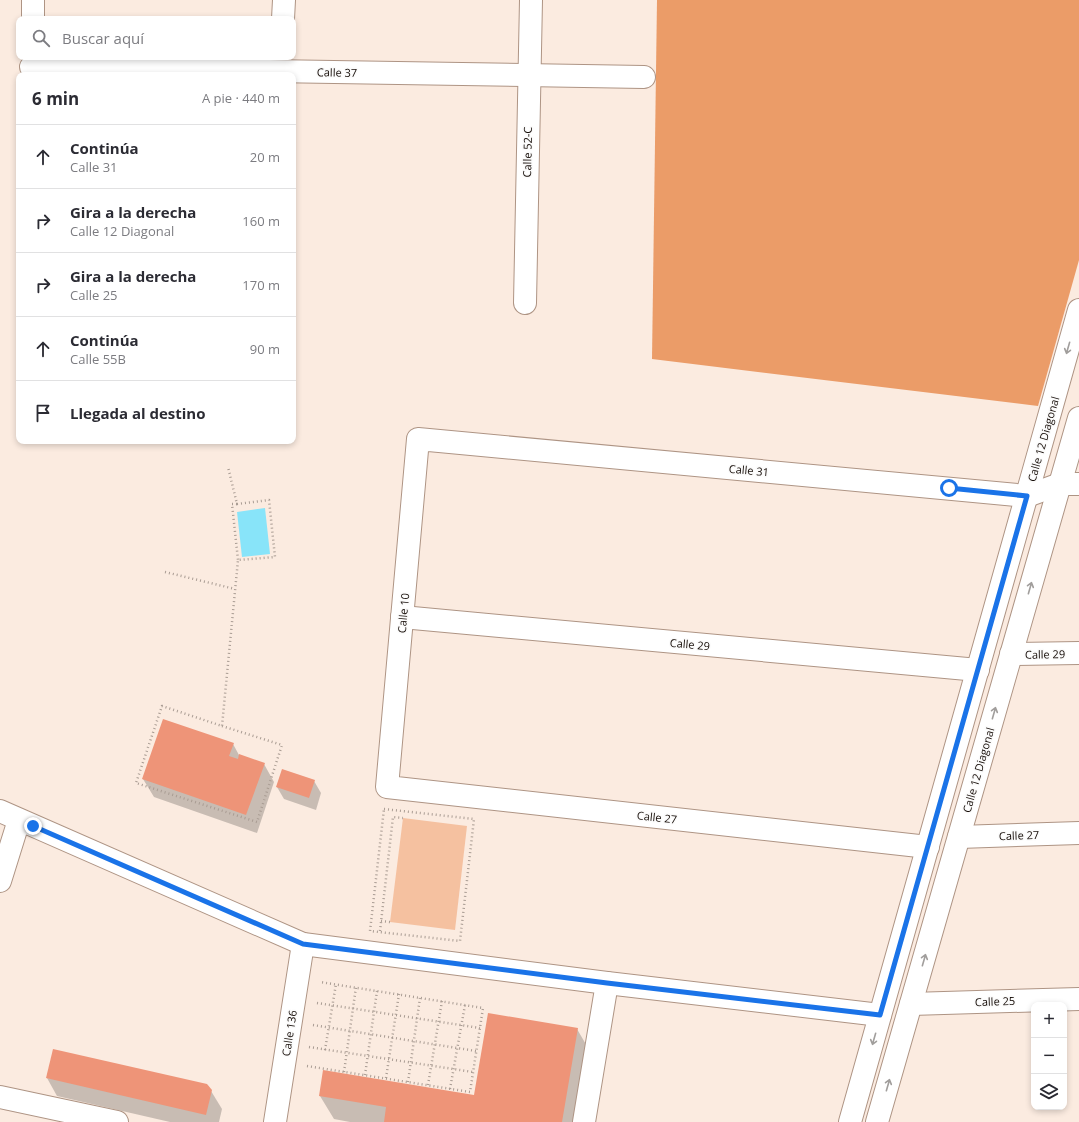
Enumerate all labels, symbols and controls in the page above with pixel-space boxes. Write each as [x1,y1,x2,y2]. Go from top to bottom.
search box [16,16,296,60]
icon: search [30,27,52,49]
text: Buscar aquí [62,28,144,48]
street label: Calle 37 [317,64,357,80]
text: 6 min [32,87,79,110]
text: A pie · 440 m [202,89,280,107]
street label: Calle 52-C [519,126,535,177]
text: Continúa [70,138,139,158]
icon: ahead [32,146,54,168]
text: 20 m [250,148,280,166]
text: Calle 31 [70,158,118,176]
text: Gira a la derecha [70,202,196,222]
icon: right [32,210,54,232]
text: 160 m [242,212,280,230]
text: Calle 12 Diagonal [70,222,174,240]
text: Gira a la derecha [70,266,196,286]
icon: right [32,274,54,296]
text: 170 m [242,276,280,294]
text: Calle 25 [70,286,118,304]
text: Continúa [70,330,139,350]
icon: ahead [32,338,54,360]
text: 90 m [250,340,280,358]
one-way arrow [1064,341,1072,354]
text: Calle 55B [70,350,126,368]
street label: Calle 12 Diagonal [1024,395,1062,483]
icon: arrive [32,402,54,424]
text: Llegada al destino [70,403,205,423]
street label: Calle 31 [728,461,770,479]
route start [940,479,958,497]
one-way arrow [1027,582,1034,595]
street label: Calle 10 [394,592,412,634]
street label: Calle 29 [669,635,711,653]
street label: Calle 29 [1025,646,1065,662]
one-way arrow [991,707,999,720]
street label: Calle 12 Diagonal [959,726,997,814]
street label: Calle 27 [636,807,678,827]
route end [24,817,42,835]
street label: Calle 27 [999,827,1039,843]
one-way arrow [921,953,928,966]
street label: Calle 25 [975,993,1015,1009]
map controls [1031,1002,1067,1110]
button: + [1031,1002,1067,1038]
street label: Calle 136 [278,1009,300,1057]
one-way arrow [870,1032,877,1045]
button: − [1031,1038,1067,1074]
button: layers [1031,1074,1067,1110]
one-way arrow [885,1078,892,1091]

